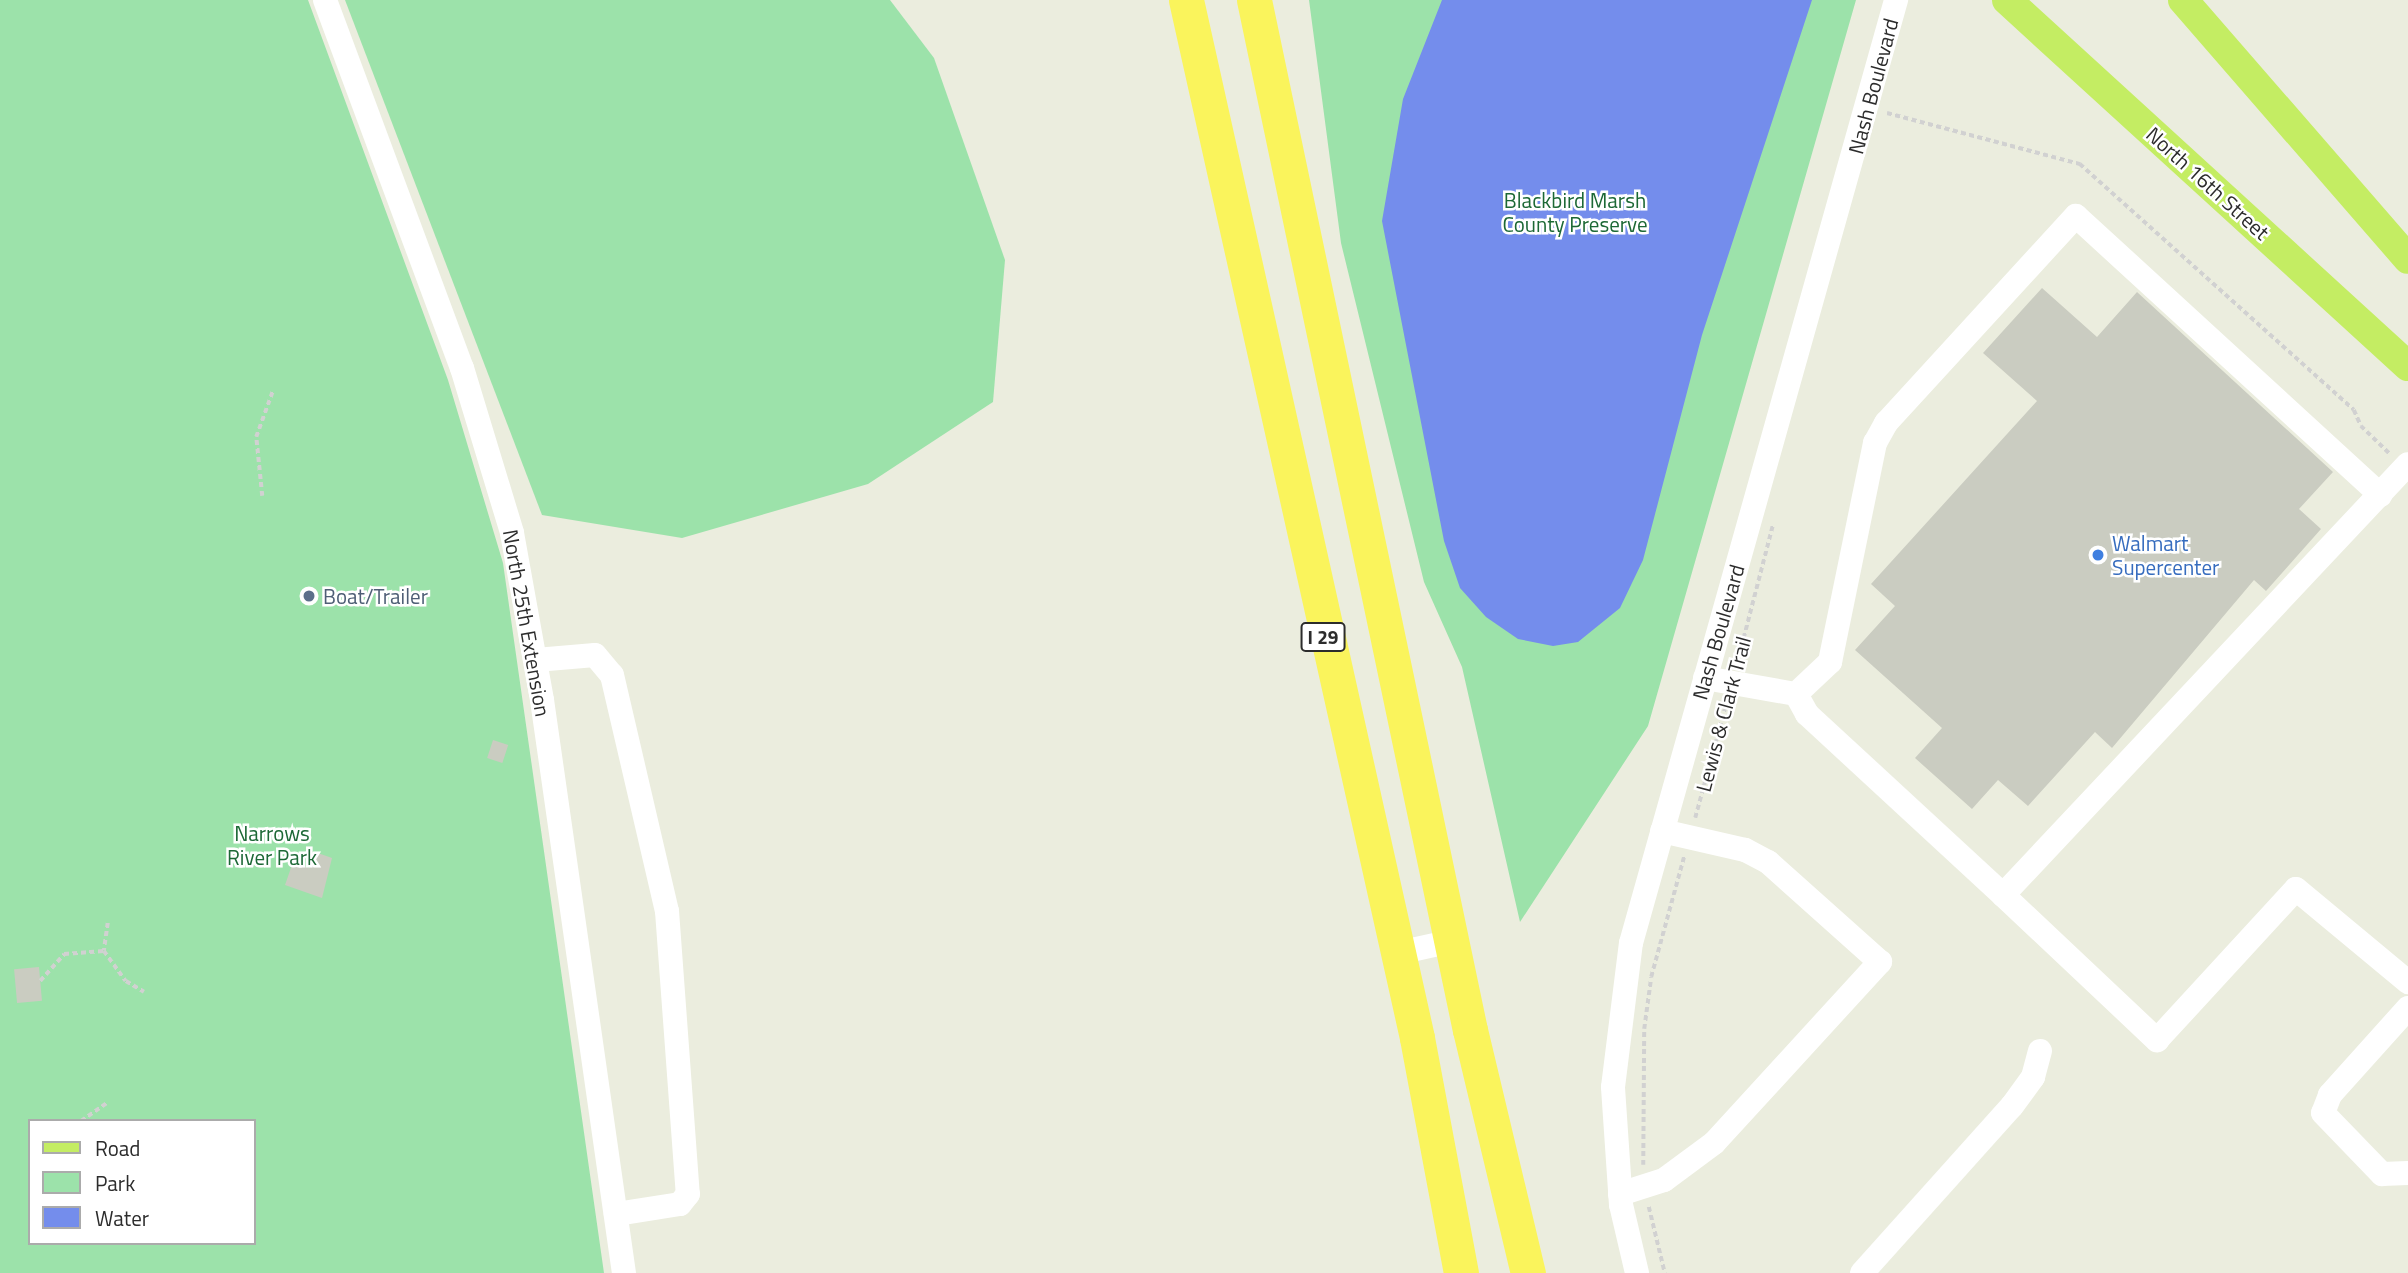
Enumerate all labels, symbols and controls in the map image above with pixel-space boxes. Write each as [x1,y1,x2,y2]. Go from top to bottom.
street label: Nash Boulevard [1843,15,1903,157]
street label: North 16th Street [2141,121,2275,245]
park label: Blackbird Marsh County Preserve [1502,187,1648,237]
street label: North 25th Extension [498,527,556,719]
place label: Walmart Supercenter [2112,530,2219,580]
marker: Walmart Supercenter [2090,547,2106,563]
street label: Nash Boulevard [1687,562,1749,702]
place label: Boat/Trailer [323,583,428,609]
marker: Boat/Trailer [301,588,317,604]
road number: I 29 [1300,622,1346,652]
street label: Lewis & Clark Trail [1690,634,1756,794]
park label: Narrows River Park [227,820,317,870]
legend [28,1119,256,1245]
text: Road [95,1132,140,1164]
text: Park [95,1167,135,1199]
text: Water [95,1202,149,1234]

